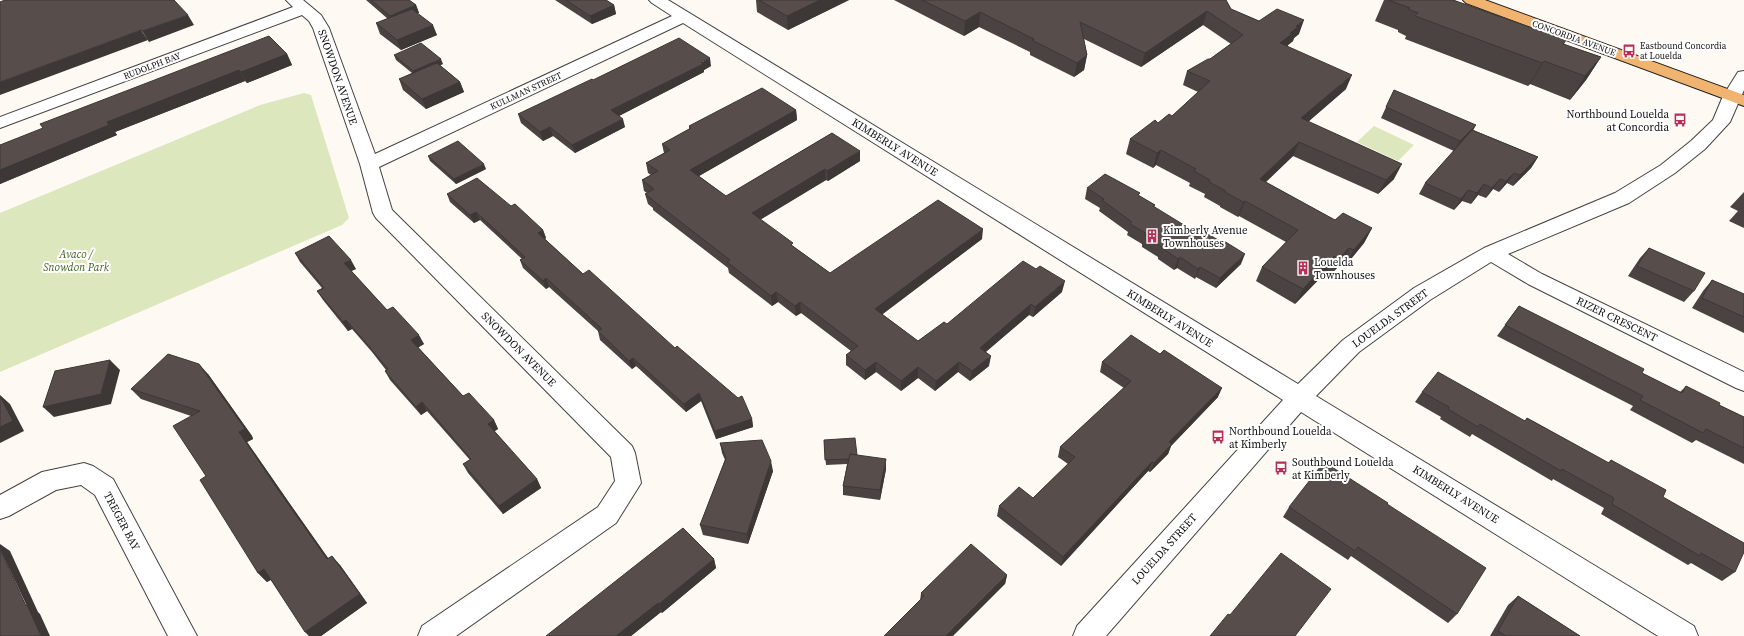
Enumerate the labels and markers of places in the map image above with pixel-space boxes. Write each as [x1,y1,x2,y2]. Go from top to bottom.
place label: Eastbound Concordia at Louelda [1640,40,1727,62]
bus stop icon: Eastbound Concordia at Louelda [1621,43,1637,59]
place label: Northbound Louelda at Concordia [1567,107,1669,135]
bus stop icon: Northbound Louelda at Concordia [1672,112,1688,128]
place label: Kimberly Avenue Townhouses [1163,223,1248,251]
building icon: Kimberly Avenue Townhouses [1144,228,1160,244]
place label: Louelda Townhouses [1314,255,1375,283]
building icon: Louelda Townhouses [1295,260,1311,276]
place label: Northbound Louelda at Kimberly [1229,424,1332,452]
bus stop icon: Northbound Louelda at Kimberly [1210,429,1226,445]
place label: Southbound Louelda at Kimberly [1292,455,1394,483]
bus stop icon: Southbound Louelda at Kimberly [1273,460,1289,476]

